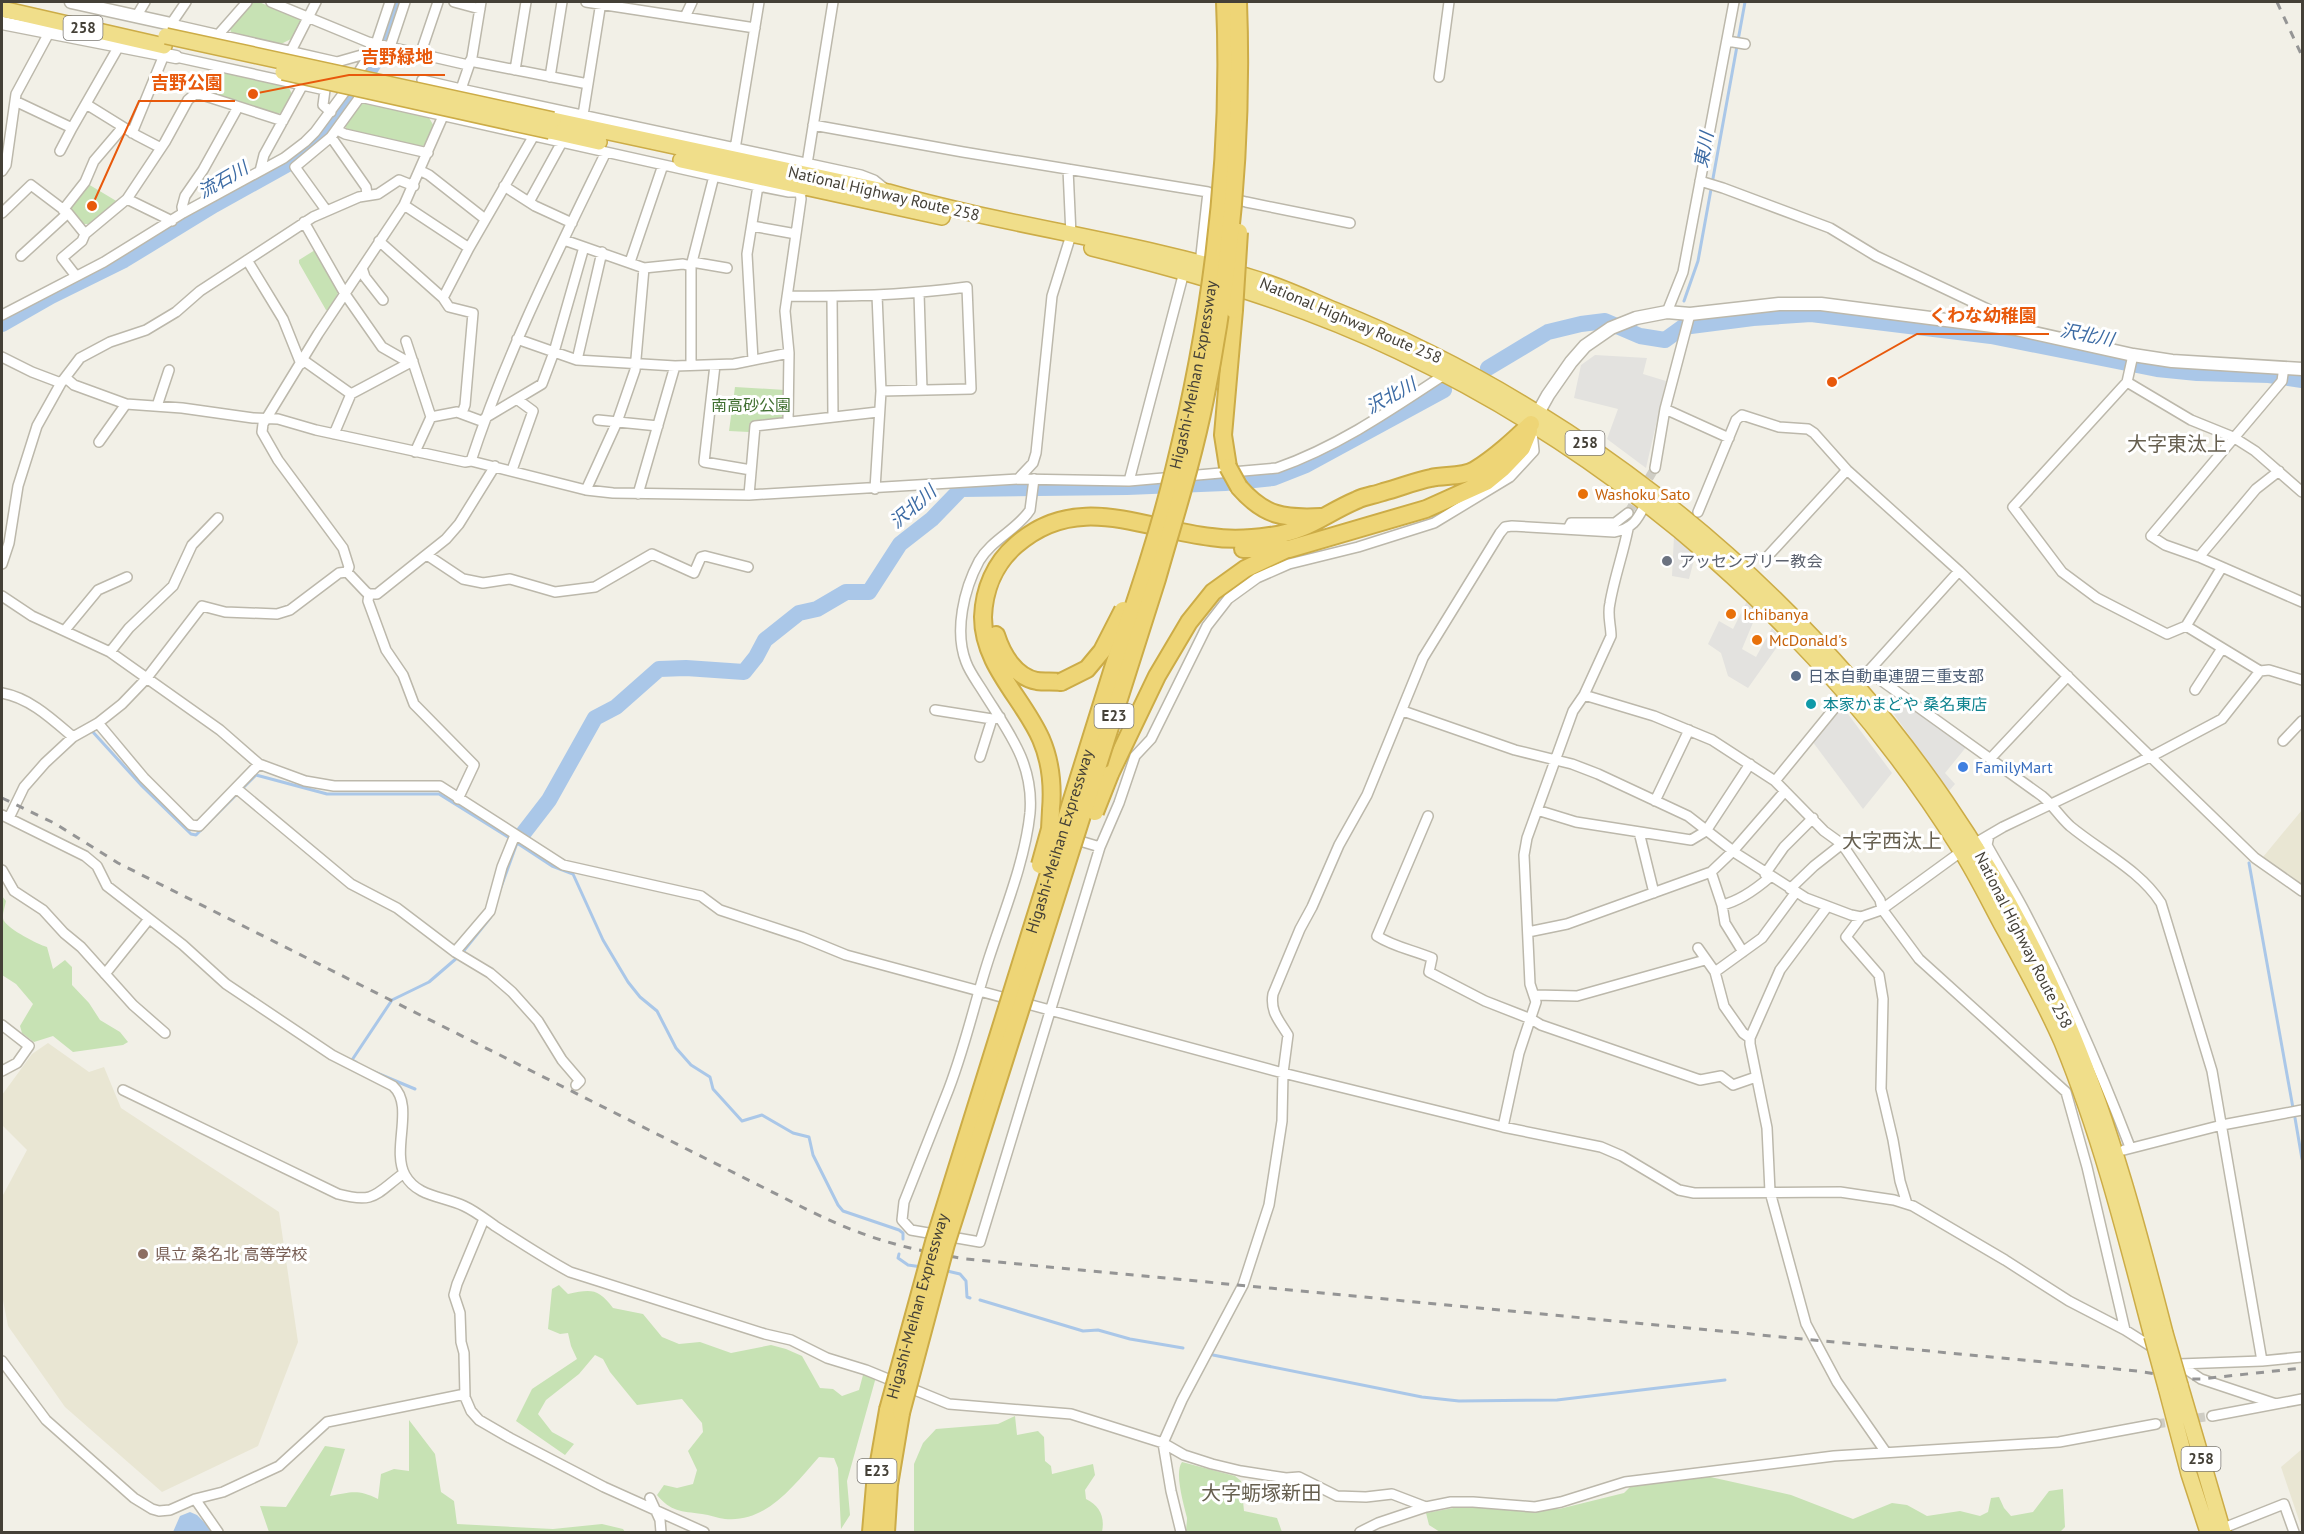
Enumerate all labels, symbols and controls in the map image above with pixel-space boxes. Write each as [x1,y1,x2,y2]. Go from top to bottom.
road number: 258 [64,16,103,40]
callout: 吉野緑地 [349,39,445,75]
text: 吉野緑地 [361,45,433,68]
callout: 吉野公園 [139,65,235,101]
text: 吉野公園 [151,71,223,94]
water label: 東川 [1689,128,1718,170]
water label: 流石川 [194,155,254,203]
street label: National Highway Route 258 [786,161,982,225]
street label: National Highway Route 258 [1257,273,1445,367]
street label: Higashi-Meihan Expressway [1165,279,1221,471]
callout: くわな幼稚園 [1917,298,2049,334]
text: くわな幼稚園 [1929,304,2037,327]
water label: 沢北川 [2058,318,2118,351]
water label: 沢北川 [1362,371,1422,419]
park label: 南高砂公園 [711,395,791,415]
road number: 258 [1566,431,1604,455]
district label: 大字東汰上 [2127,431,2227,457]
water label: 沢北川 [885,479,942,533]
place label: Washoku Sato [1595,484,1690,504]
marker: Washoku Sato [1576,487,1590,501]
place label: アッセンブリー教会 [1679,551,1823,571]
marker: アッセンブリー教会 [1660,554,1674,568]
place label: Ichibanya [1743,604,1809,624]
marker: Ichibanya [1724,607,1738,621]
place label: McDonald's [1769,630,1847,650]
marker: McDonald's [1750,633,1764,647]
place label: 日本自動車連盟三重支部 [1808,666,1984,686]
marker: 日本自動車連盟三重支部 [1789,669,1803,683]
place label: 本家かまどや 桑名東店 [1823,694,1987,714]
marker: 本家かまどや 桑名東店 [1804,697,1818,711]
road number: E23 [1094,704,1134,728]
street label: Higashi-Meihan Expressway [1021,746,1097,936]
place label: FamilyMart [1975,757,2053,777]
marker: FamilyMart [1956,760,1970,774]
district label: 大字西汰上 [1842,828,1942,854]
street label: National Highway Route 258 [1971,848,2077,1032]
street label: Higashi-Meihan Expressway [882,1210,953,1401]
place label: 県立 桑名北 高等学校 [155,1244,308,1264]
marker: 県立 桑名北 高等学校 [136,1247,150,1261]
road number: 258 [2182,1447,2220,1471]
road number: E23 [858,1459,896,1483]
district label: 大字蛎塚新田 [1201,1480,1321,1506]

